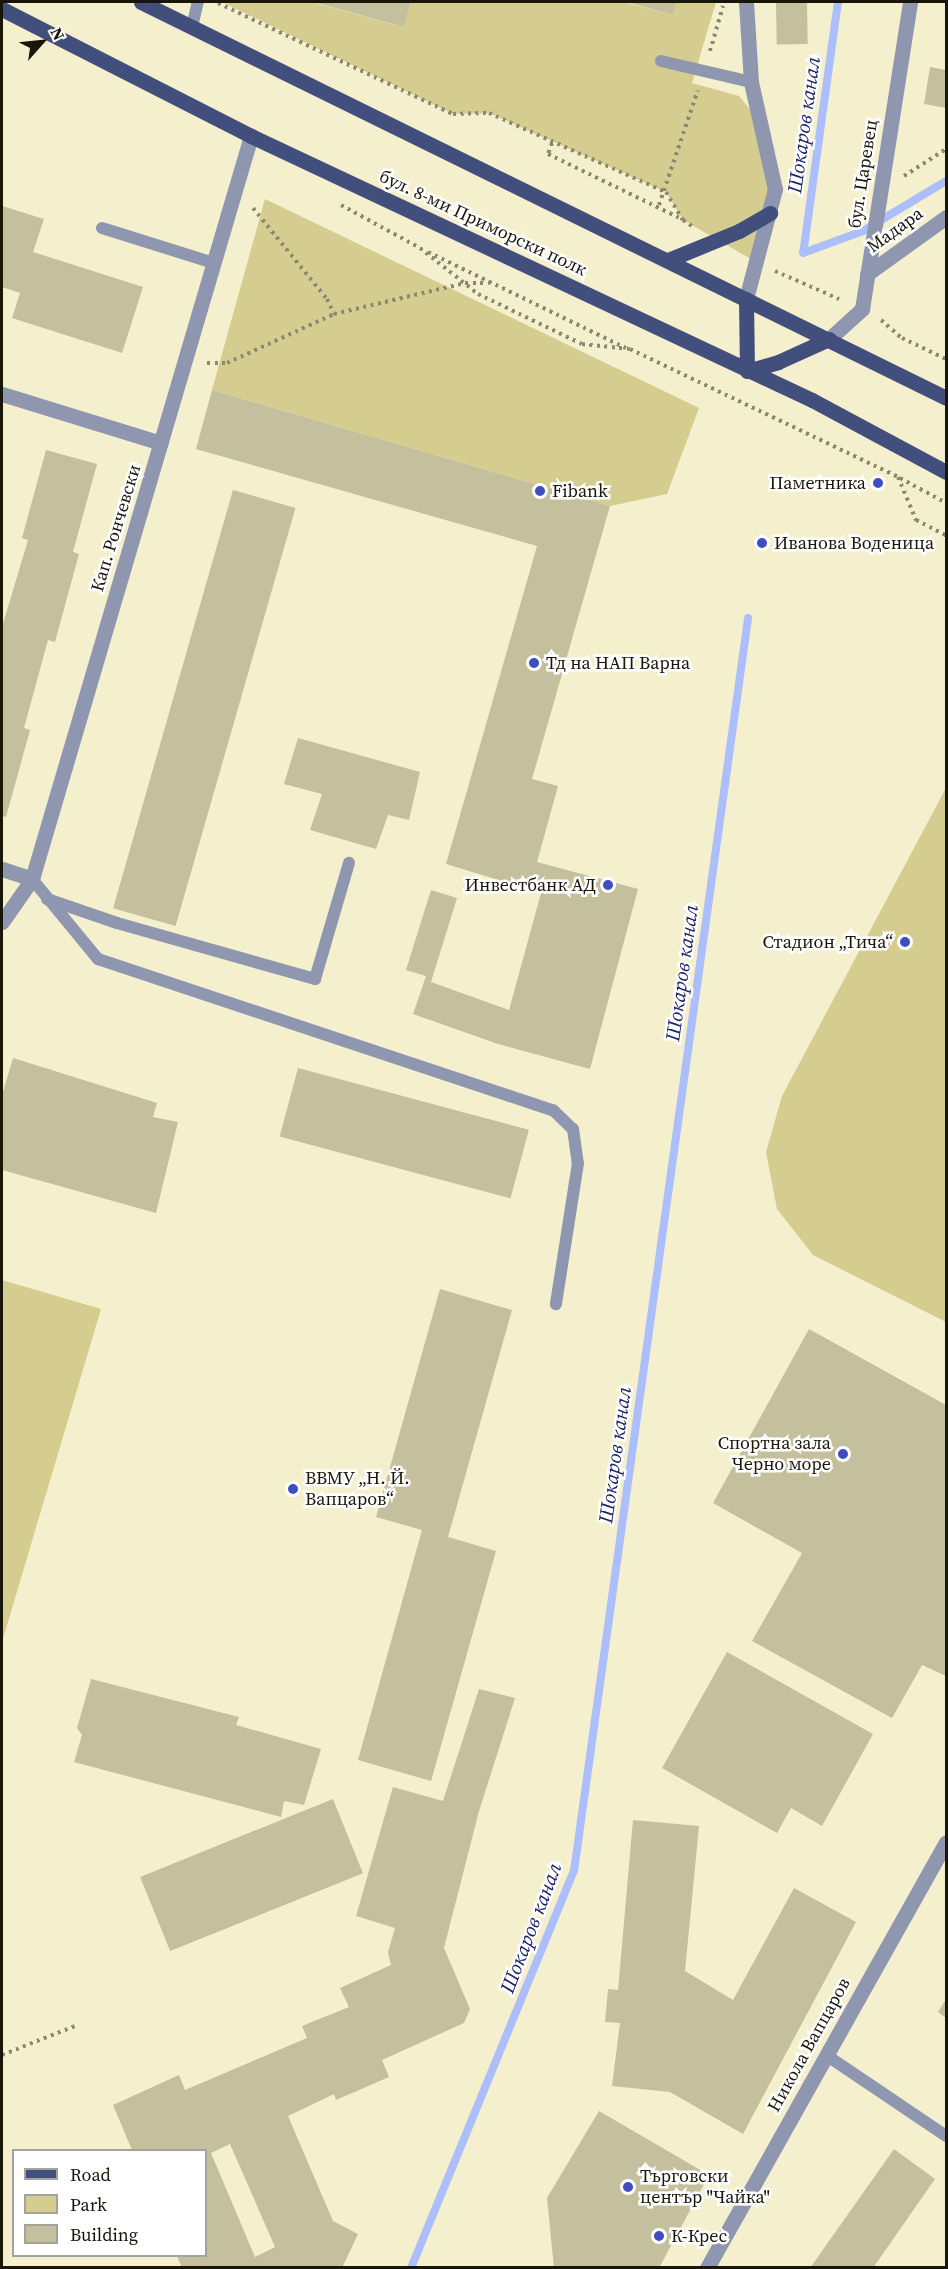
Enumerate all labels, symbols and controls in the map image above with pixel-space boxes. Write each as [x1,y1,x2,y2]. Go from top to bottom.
north arrow [12,12,72,72]
text: N [46,24,70,44]
water label: Шокаров канал [783,55,825,195]
street label: бул. Царевец [844,118,882,230]
street label: бул. 8-ми Приморски полк [376,165,590,281]
street label: Мадара [863,203,927,257]
street label: Кап. Рончевски [86,462,146,594]
place label: Паметника [770,472,866,494]
marker: Паметника [871,476,885,490]
place label: Fibank [552,480,608,502]
marker: Fibank [533,484,547,498]
place label: Иванова Воденица [774,532,934,554]
marker: Иванова Воденица [755,536,769,550]
place label: Тд на НАП Варна [546,652,690,674]
marker: Тд на НАП Варна [527,656,541,670]
place label: Инвестбанк АД [465,874,596,896]
marker: Инвестбанк АД [601,878,615,892]
water label: Шокаров канал [661,903,703,1043]
place label: Стадион „Тича“ [763,931,893,953]
marker: Стадион „Тича“ [898,935,912,949]
water label: Шокаров канал [594,1385,636,1525]
place label: Спортна зала Черно море [718,1433,831,1476]
marker: Спортна зала Черно море [836,1447,850,1461]
place label: ВВМУ „Н. Й. Вапцаров“ [305,1468,410,1510]
marker: ВВМУ „Н. Й. Вапцаров“ [286,1482,300,1496]
water label: Шокаров канал [495,1860,567,1996]
street label: Никола Вапцаров [763,1974,855,2116]
legend [12,2149,207,2257]
text: Road [70,2162,111,2187]
place label: Търговски център "Чайка" [640,2166,770,2208]
marker: Търговски център "Чайка" [621,2180,635,2194]
text: Park [70,2192,107,2217]
text: Building [70,2222,138,2247]
place label: К-Крес [671,2225,727,2247]
marker: К-Крес [652,2229,666,2243]

